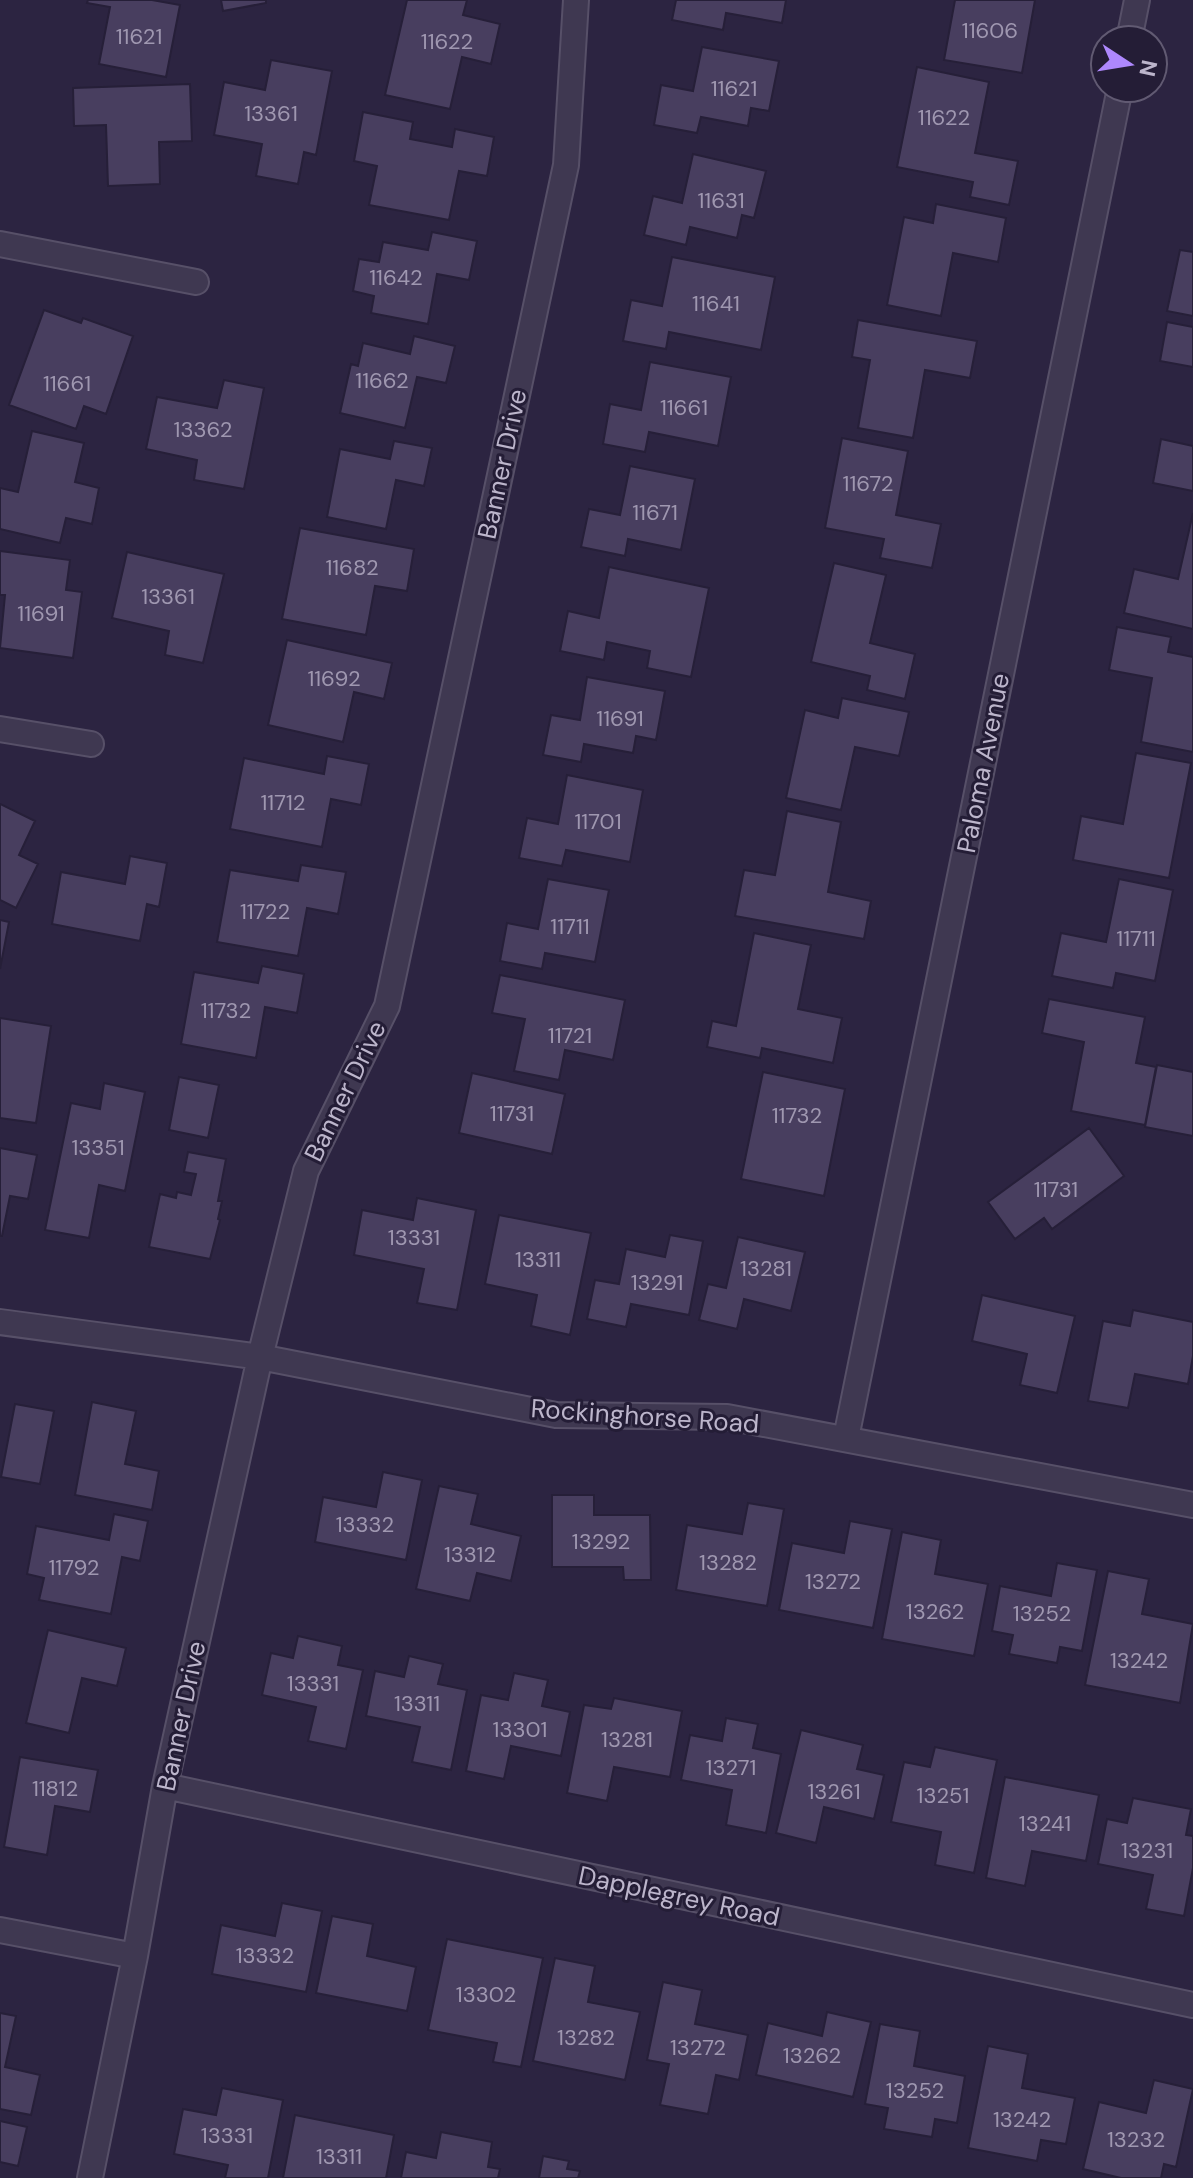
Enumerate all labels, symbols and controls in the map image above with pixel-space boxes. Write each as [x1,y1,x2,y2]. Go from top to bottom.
house number: 11606 [962,16,1018,45]
house number: 11621 [116,22,162,51]
north arrow [1089,24,1169,104]
house number: 11622 [421,27,473,56]
text: N [1132,57,1164,79]
house number: 11621 [711,74,757,103]
house number: 13361 [244,99,298,128]
house number: 11622 [918,103,970,132]
house number: 11631 [697,186,745,215]
house number: 11642 [369,263,423,292]
house number: 11641 [692,289,740,318]
house number: 11662 [355,366,409,395]
house number: 11661 [43,369,91,398]
street label: Banner Drive [470,386,534,542]
house number: 11661 [660,393,708,422]
house number: 13362 [174,415,232,444]
house number: 11672 [843,469,893,498]
house number: 11671 [632,498,678,527]
house number: 11682 [325,553,379,582]
house number: 13361 [141,582,195,611]
house number: 11691 [17,599,65,628]
house number: 11692 [307,664,361,693]
street label: Paloma Avenue [949,670,1017,856]
house number: 11691 [596,704,644,733]
house number: 11712 [260,788,306,817]
house number: 11701 [574,807,622,836]
house number: 11722 [240,897,290,926]
house number: 11711 [550,912,590,941]
house number: 11711 [1116,924,1156,953]
house number: 11732 [201,996,251,1025]
street label: Banner Drive [296,1015,394,1167]
house number: 11721 [548,1021,592,1050]
house number: 11731 [490,1099,534,1128]
house number: 11732 [772,1101,822,1130]
house number: 13351 [71,1133,125,1162]
house number: 11731 [1034,1175,1078,1204]
house number: 13331 [388,1223,440,1252]
house number: 13311 [515,1245,561,1274]
house number: 13281 [740,1254,792,1283]
house number: 13291 [631,1268,683,1297]
street label: Rockinghorse Road [530,1391,760,1441]
house number: 13332 [336,1510,394,1539]
house number: 13292 [572,1527,630,1556]
house number: 13312 [444,1540,496,1569]
house number: 13282 [699,1548,757,1577]
house number: 11792 [48,1553,100,1582]
house number: 13272 [805,1567,861,1596]
house number: 13262 [906,1597,964,1626]
house number: 13252 [1013,1599,1071,1628]
street label: Banner Drive [149,1638,213,1794]
house number: 13242 [1110,1646,1168,1675]
house number: 13331 [287,1669,339,1698]
house number: 13311 [394,1689,440,1718]
house number: 13301 [493,1715,547,1744]
house number: 13281 [601,1725,653,1754]
house number: 13271 [706,1753,756,1782]
house number: 11812 [32,1774,78,1803]
house number: 13261 [807,1777,861,1806]
house number: 13251 [917,1781,969,1810]
house number: 13241 [1019,1809,1071,1838]
house number: 13231 [1121,1836,1173,1865]
street label: Dapplegrey Road [575,1858,783,1934]
house number: 13332 [236,1941,294,1970]
house number: 13302 [456,1980,516,2009]
house number: 13282 [557,2023,615,2052]
house number: 13272 [670,2033,726,2062]
house number: 13262 [783,2041,841,2070]
house number: 13252 [886,2076,944,2105]
house number: 13242 [993,2105,1051,2134]
house number: 13331 [201,2121,253,2150]
house number: 13232 [1107,2125,1165,2154]
house number: 13311 [316,2142,362,2171]

